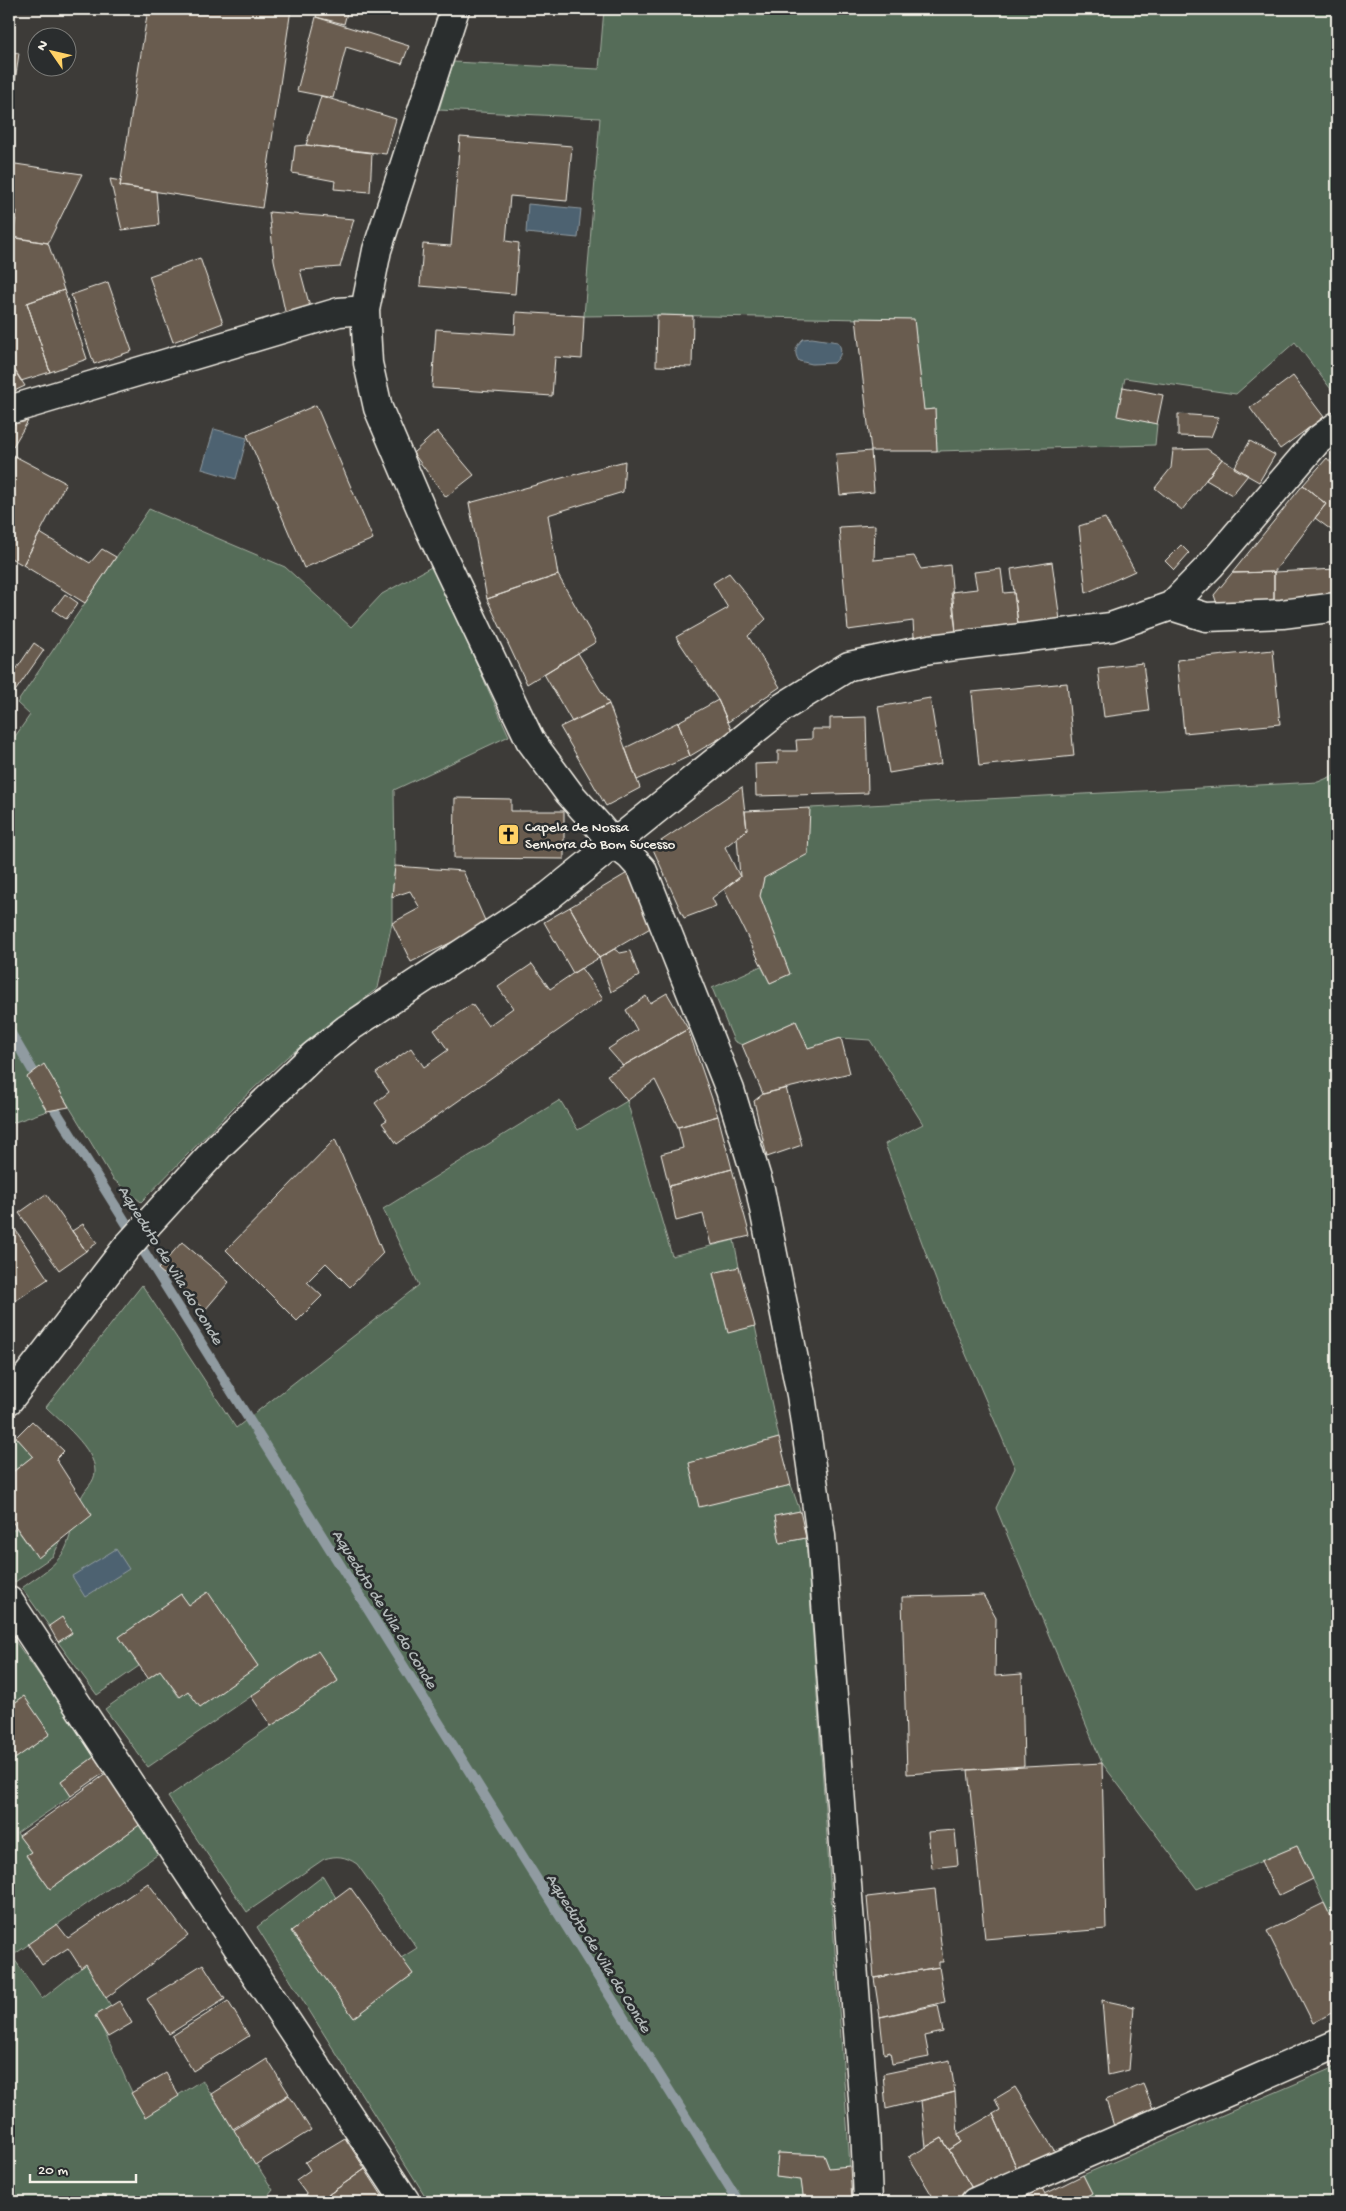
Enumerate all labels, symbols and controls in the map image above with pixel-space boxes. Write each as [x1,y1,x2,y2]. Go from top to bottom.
north arrow [28,28,78,78]
text: N [34,38,53,55]
place label: Capela de Nossa Senhora do Bom Sucesso [525,819,676,854]
church icon: Capela de Nossa Senhora do Bom Sucesso [497,823,521,847]
water label: Aqueduto de Vila do Conde [112,1183,226,1350]
water label: Aqueduto de Vila do Conde [326,1527,440,1694]
water label: Aqueduto de Vila do Conde [540,1871,654,2038]
scale bar [30,2151,136,2183]
text: 20 m [38,2162,68,2180]

